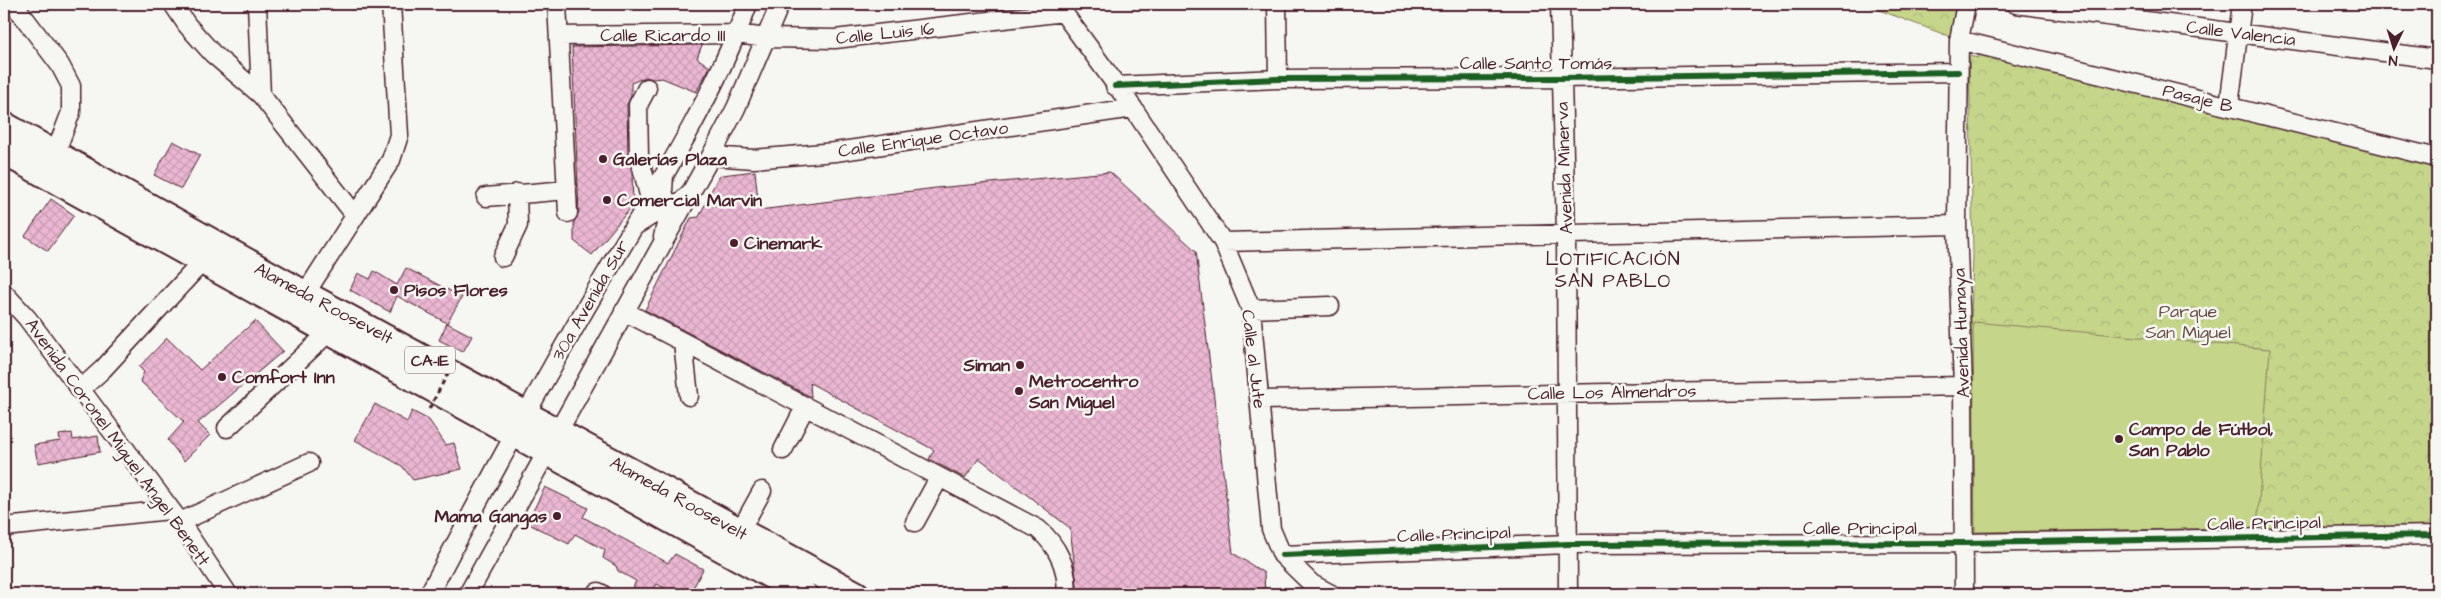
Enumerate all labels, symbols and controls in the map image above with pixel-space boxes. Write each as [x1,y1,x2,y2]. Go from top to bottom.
street label: Calle Valencia [2185,14,2297,53]
street label: Calle Luis 16 [835,16,935,51]
north arrow [2368,22,2418,72]
street label: Calle Ricardo III [600,23,726,48]
text: N [2388,50,2398,70]
street label: Calle Santo Tomás [1460,51,1612,76]
street label: Pasaje B [2160,78,2236,119]
street label: Avenida Minerva [1550,101,1579,235]
street label: Calle Enrique Octavo [836,115,1010,164]
place label: Galerías Plaza [613,147,728,172]
marker: Galerías Plaza [597,153,609,165]
place label: Comercial Marvin [617,188,762,213]
marker: Comercial Marvin [601,194,613,206]
place label: Cinemark [744,231,823,256]
street label: 30a Avenida Sur [546,235,635,365]
marker: Cinemark [728,237,740,249]
district label: LOTIFICACIÓN SAN PABLO [1545,246,1681,295]
street label: Alameda Roosevelt [250,256,398,351]
street label: Avenida Humaya [1947,267,1977,398]
place label: Pisos Flores [404,278,508,303]
marker: Pisos Flores [388,284,400,296]
park label: Parque San Miguel [2145,299,2231,346]
street label: Calle al Jute [1235,308,1272,410]
street label: Avenida Coronel Miguel Angel Benett [18,313,217,573]
road number: CA-1E [405,346,455,374]
place label: Siman [963,353,1010,378]
marker: Siman [1014,359,1026,371]
place label: Comfort Inn [232,365,335,390]
place label: Metrocentro San Miguel [1028,369,1139,416]
marker: Comfort Inn [216,371,228,383]
street label: Calle Los Almendros [1527,379,1697,406]
marker: Metrocentro San Miguel [1013,385,1025,397]
place label: Campo de Fútbol, San Pablo [2128,417,2274,463]
marker: Campo de Fútbol, San Pablo [2113,433,2125,445]
street label: Alameda Roosevelt [605,450,753,547]
place label: Mama Gangas [434,504,547,530]
marker: Mama Gangas [551,510,563,522]
street label: Calle Principal [2207,510,2321,537]
street label: Calle Principal [1803,516,1917,541]
street label: Calle Principal [1397,520,1511,549]

